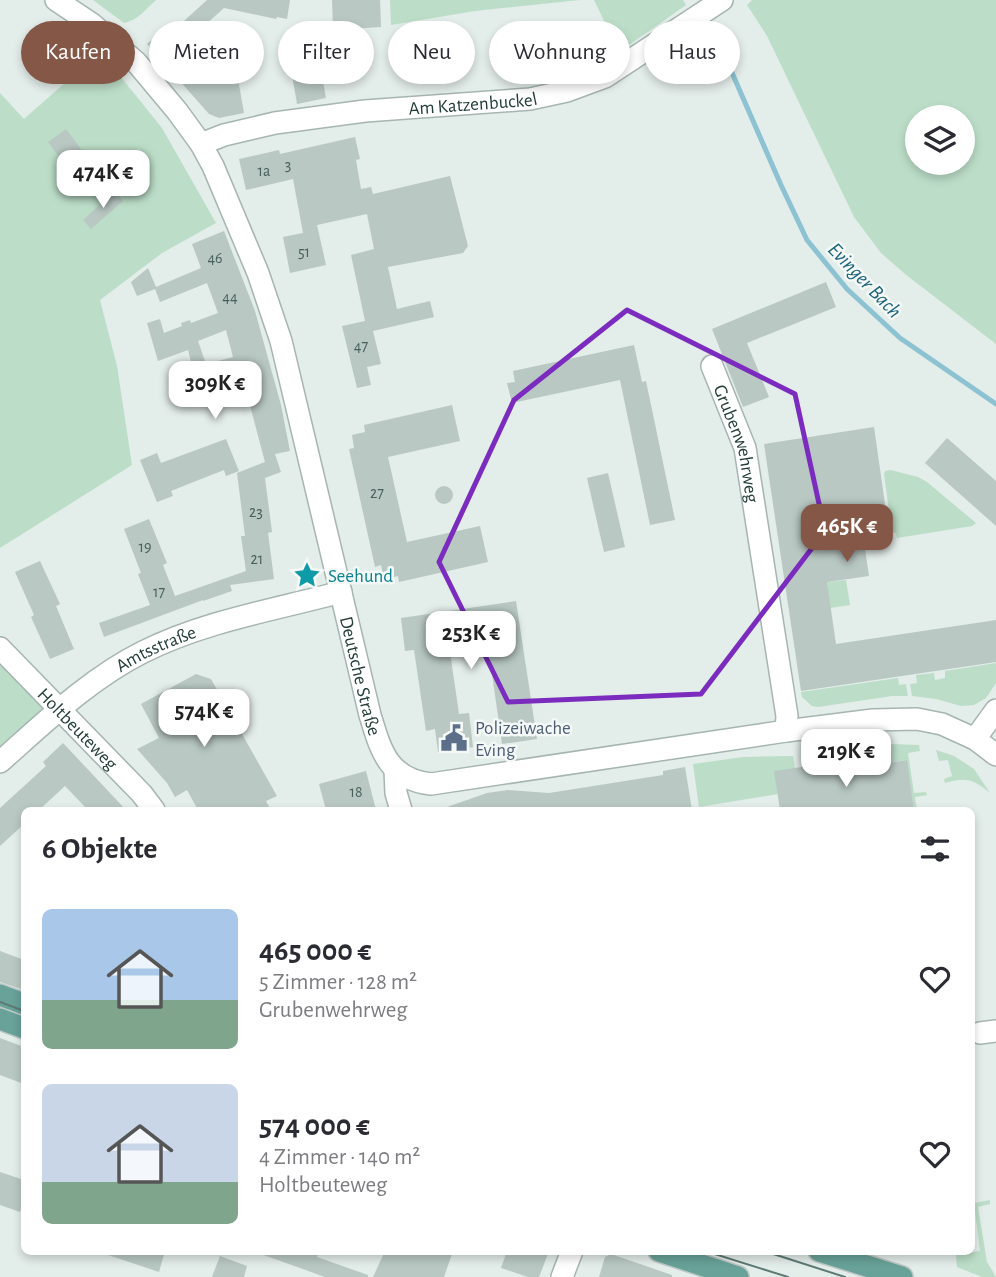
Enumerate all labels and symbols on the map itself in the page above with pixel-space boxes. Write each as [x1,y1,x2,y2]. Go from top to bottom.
street label: Am Katzenbuckel [408,90,539,119]
pin: 474K € [46,150,160,210]
house number: 3 [285,157,291,173]
house number: 1a [258,163,270,179]
water label: Evinger Bach [824,239,905,322]
house number: 51 [298,244,310,260]
house number: 46 [207,250,223,266]
house number: 44 [222,289,238,305]
house number: 47 [354,338,369,354]
pin: 309K € [158,362,272,421]
street label: Grubenwehrweg [710,382,762,505]
house number: 27 [370,485,384,501]
house number: 23 [249,504,263,520]
pin: 465K € [790,504,904,564]
house number: 19 [138,539,152,555]
house number: 21 [251,551,263,567]
place icon: Seehund [292,560,322,590]
place label: Seehund [328,567,393,586]
house number: 17 [153,584,165,600]
pin: 253K € [414,612,528,671]
street label: Deutsche Straße [336,614,384,738]
street label: Amtsstraße [113,623,198,676]
street label: Holtbeuteweg [33,685,121,774]
pin: 574K € [147,690,261,749]
place label: Polizeiwache Eving [475,719,571,760]
public building icon: Polizeiwache Eving [439,723,469,753]
pin: 219K € [789,730,903,789]
house number: 18 [349,784,363,800]

